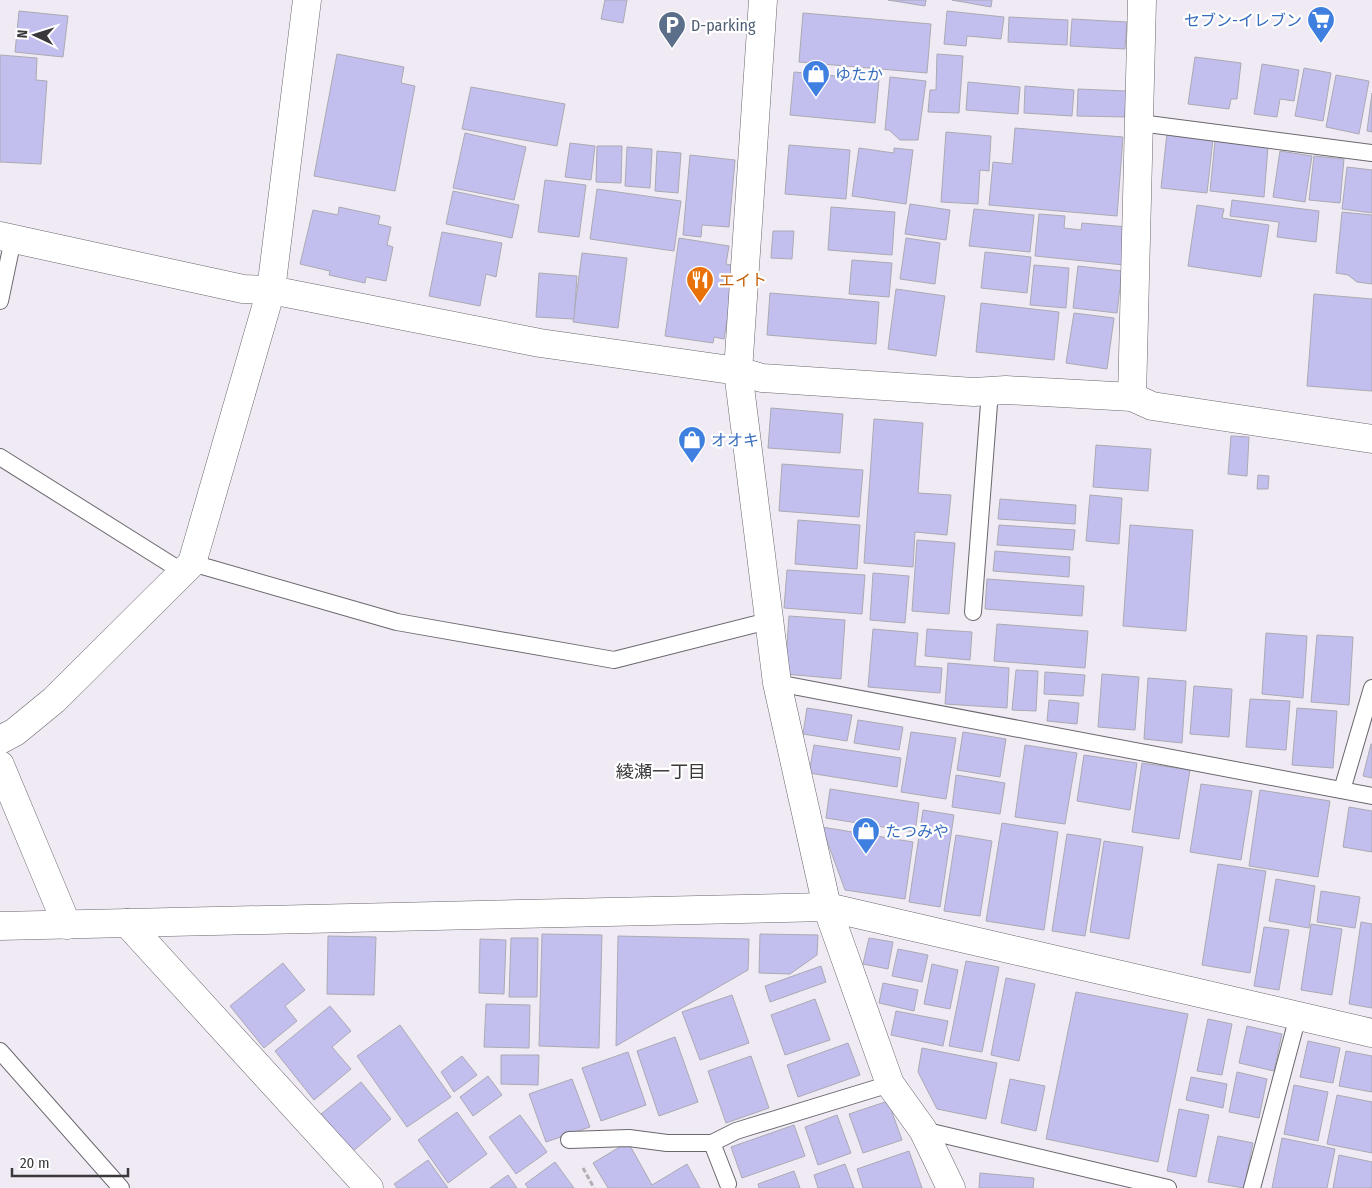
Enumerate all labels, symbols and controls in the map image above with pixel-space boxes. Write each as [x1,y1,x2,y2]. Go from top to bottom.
supermarket icon: セブン-イレブン [1306,5,1336,44]
north arrow [10,10,60,60]
parking icon: D-parking [657,10,687,49]
place label: セブン-イレブン [1184,11,1302,30]
place label: D-parking [691,16,756,35]
text: N [14,29,31,39]
shop icon: ゆたか [801,59,831,98]
place label: ゆたか [835,65,883,84]
restaurant icon: エイト [685,265,715,304]
place label: エイト [719,271,767,290]
shop icon: オオキ [677,425,707,464]
place label: オオキ [711,431,759,450]
district label: 綾瀬一丁目 [616,761,706,783]
shop icon: たつみや [851,816,881,855]
place label: たつみや [885,822,949,841]
scale bar [12,1146,129,1178]
text: 20 m [20,1154,50,1172]

